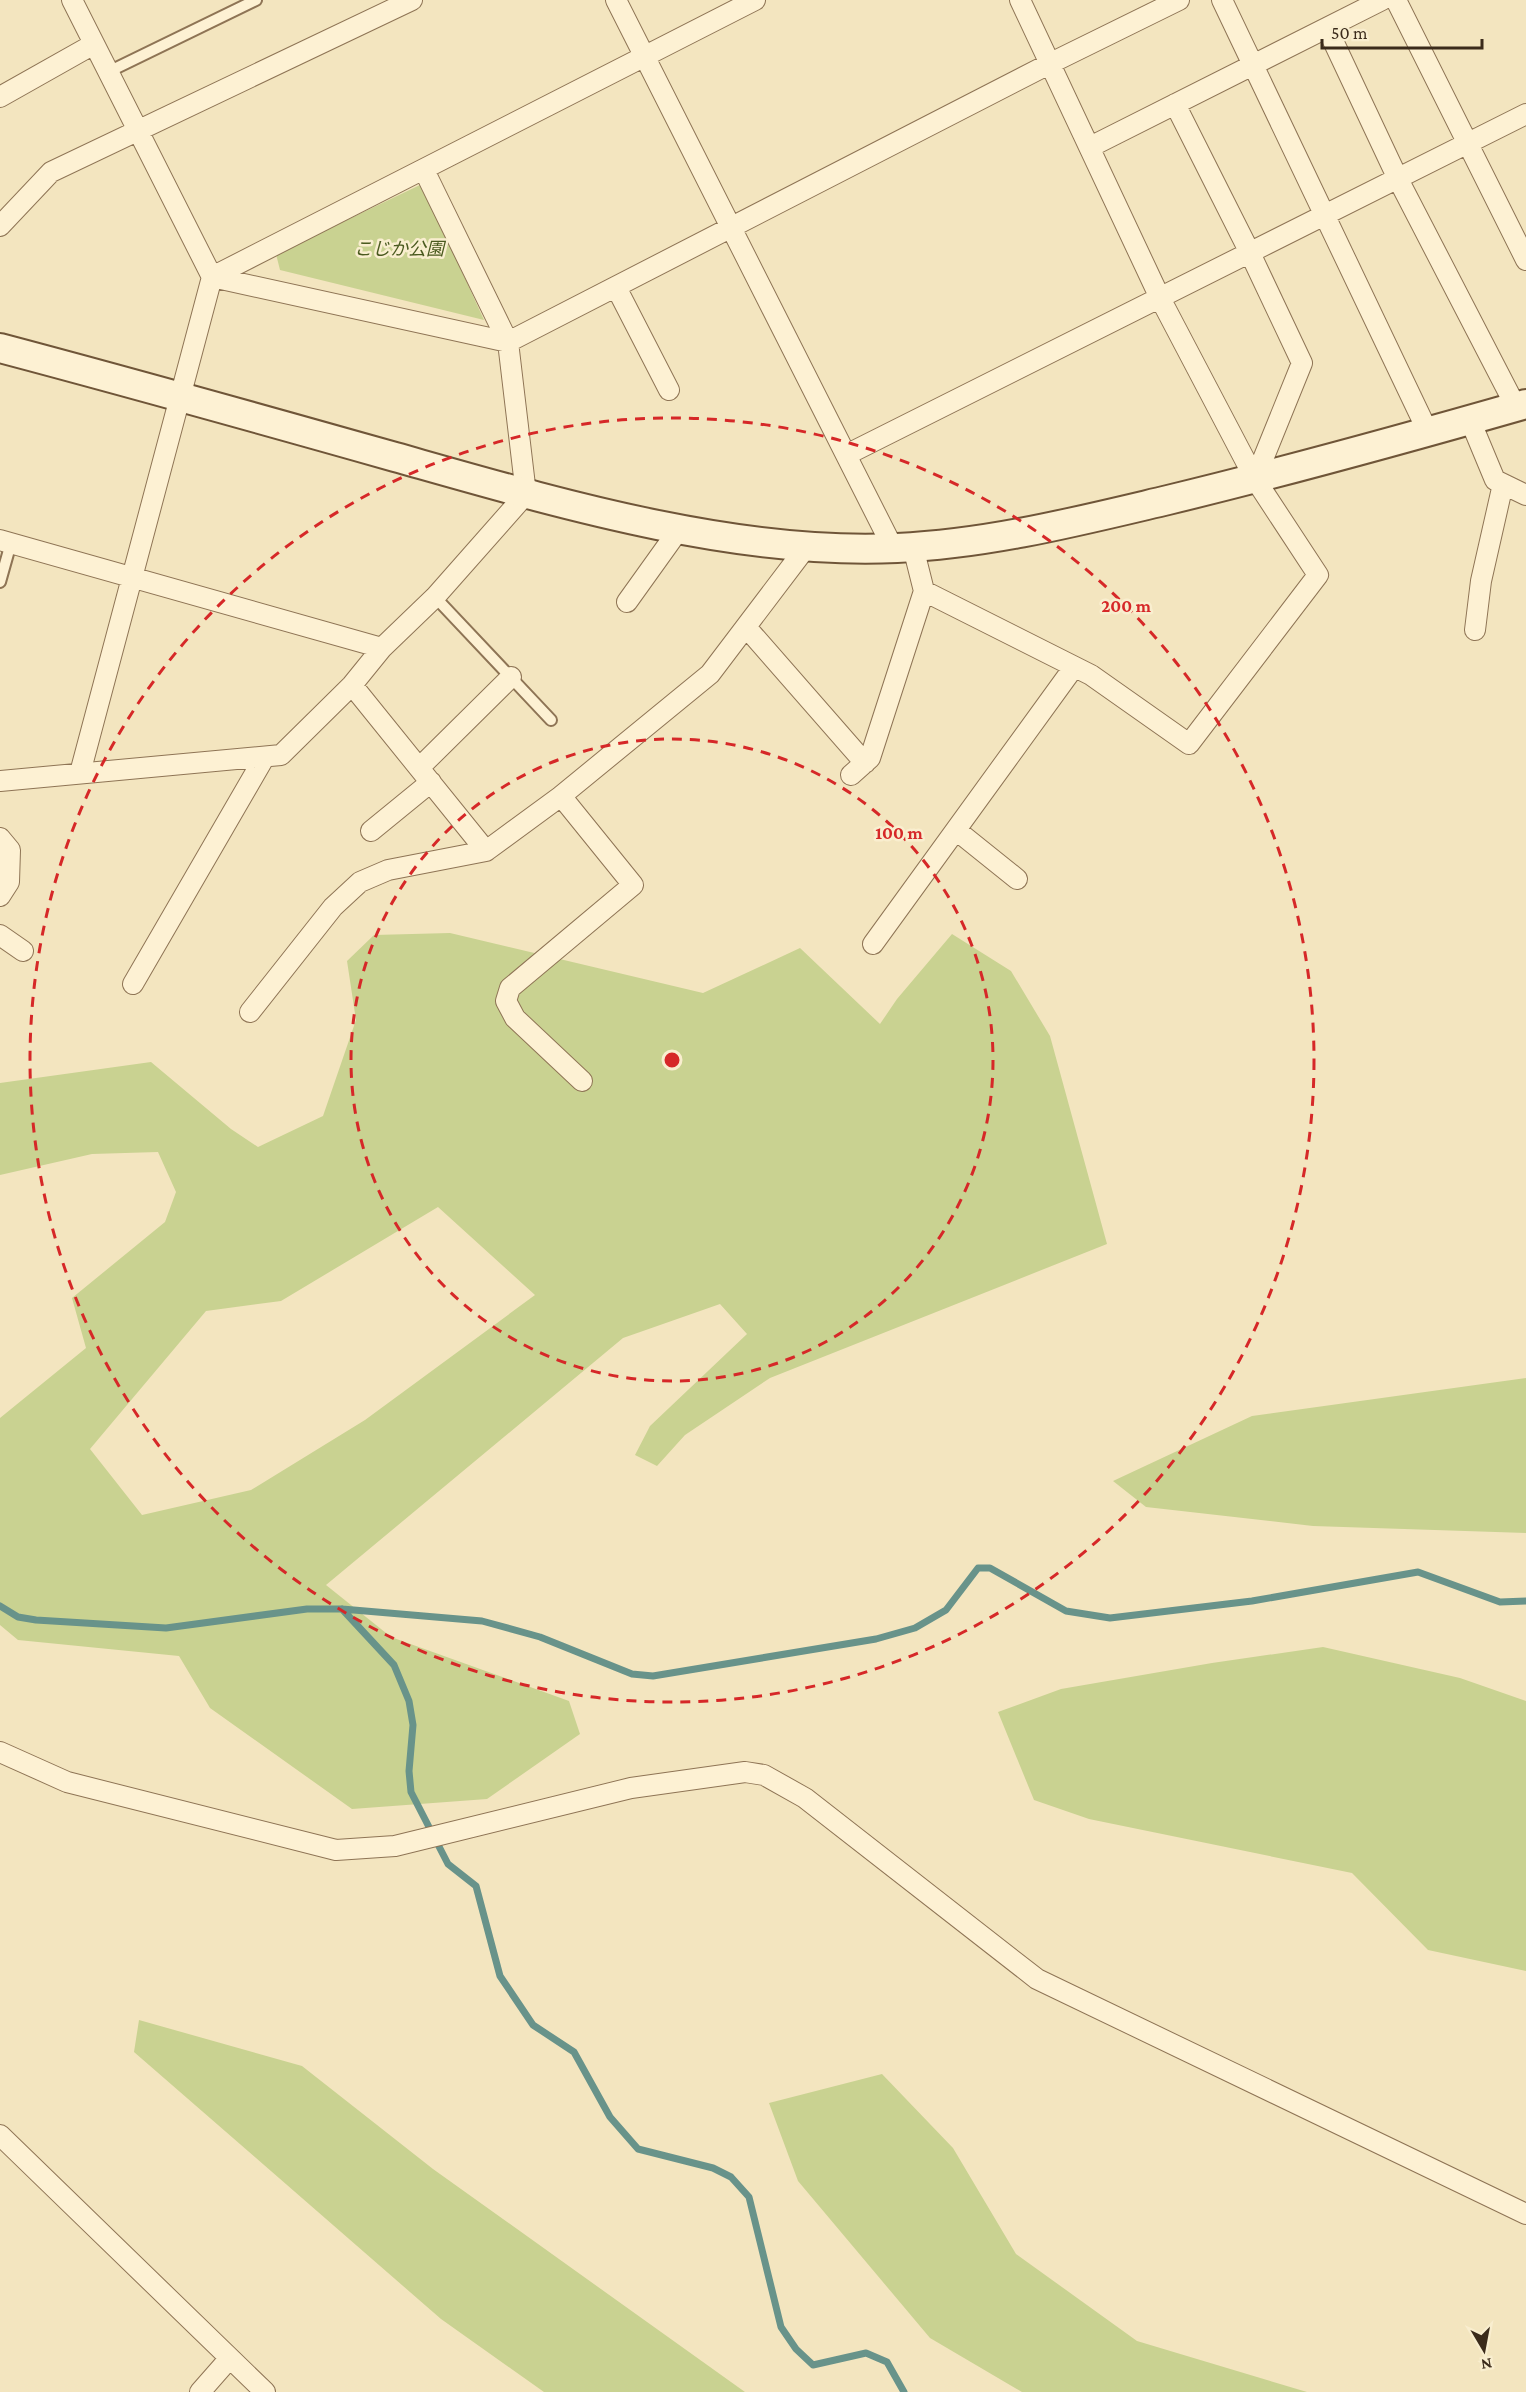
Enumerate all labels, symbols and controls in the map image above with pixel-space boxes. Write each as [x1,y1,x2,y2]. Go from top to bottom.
scale bar [1322,12,1482,50]
text: 50 m [1331,23,1368,43]
park label: こじか公園 [354,239,447,259]
text: 200 m [1101,596,1152,616]
text: 100 m [875,823,923,843]
centre of rings [662,1050,682,1070]
north arrow [1454,2320,1514,2380]
text: N [1480,2355,1493,2374]

